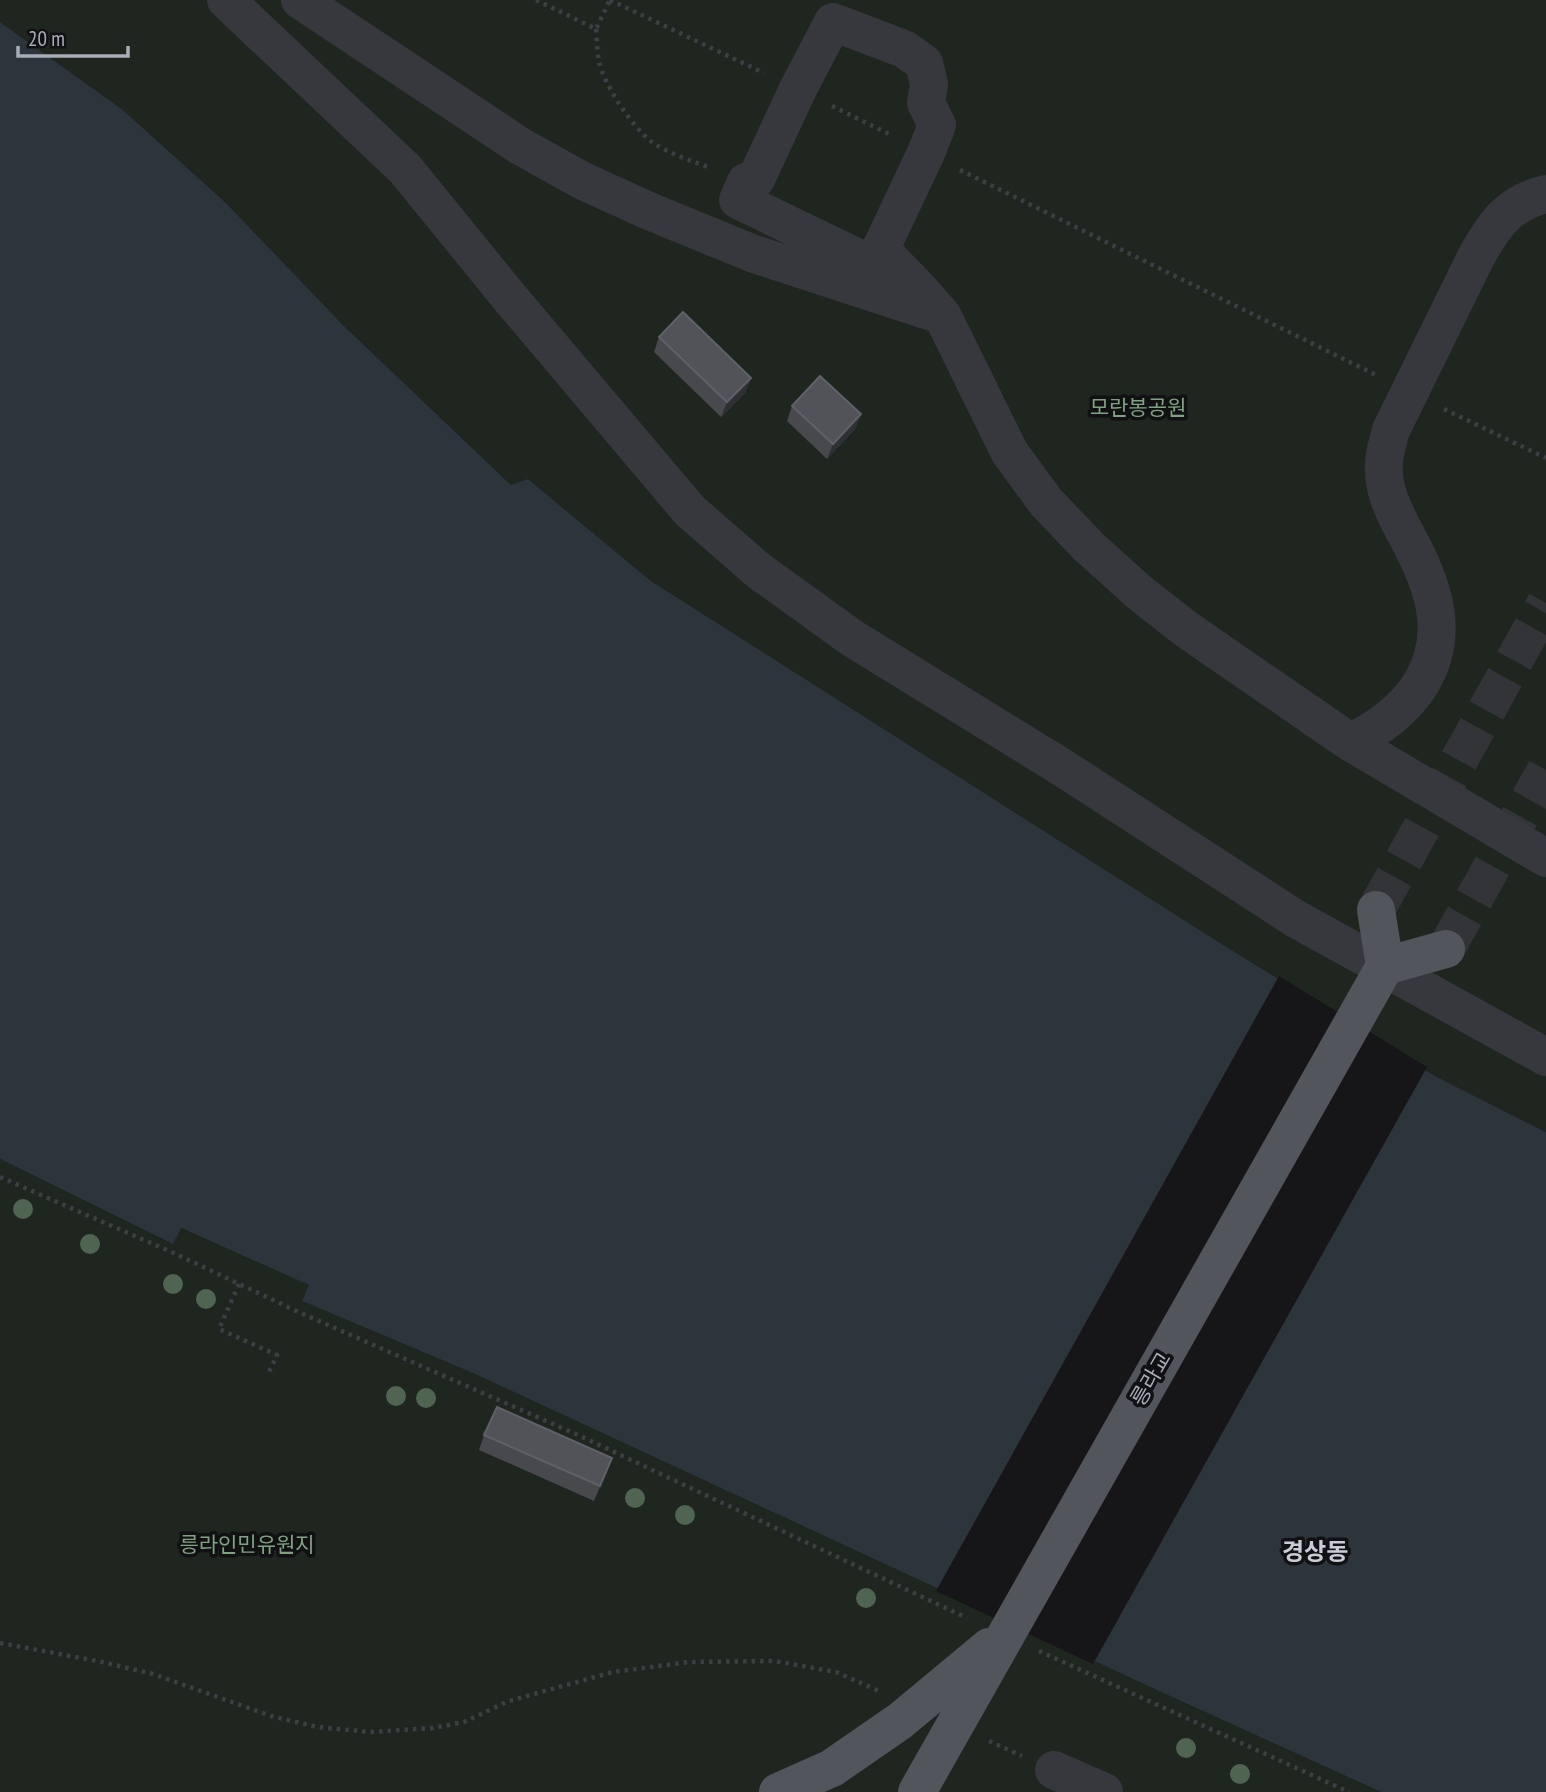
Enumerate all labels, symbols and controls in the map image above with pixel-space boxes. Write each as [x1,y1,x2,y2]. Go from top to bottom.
scale bar [18,14,128,58]
text: 20 m [28,25,65,52]
park label: 모란봉공원 [1090,394,1186,421]
street label: 릉라교 [1124,1347,1177,1411]
park label: 릉라인민유원지 [179,1531,315,1558]
district label: 경상동 [1282,1536,1348,1567]

